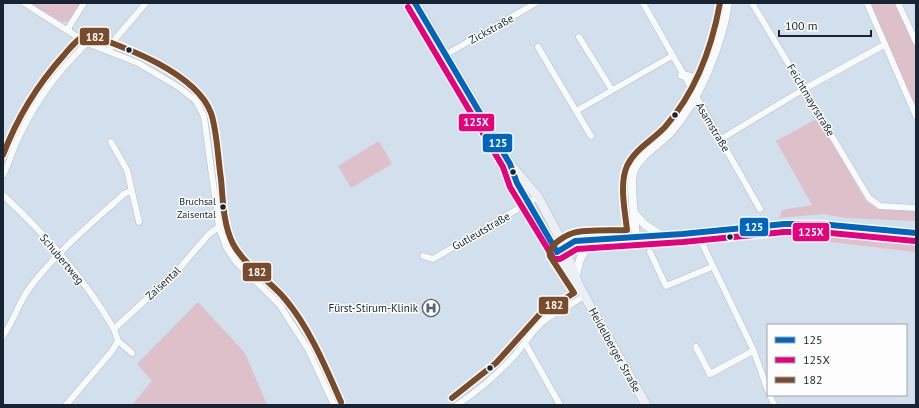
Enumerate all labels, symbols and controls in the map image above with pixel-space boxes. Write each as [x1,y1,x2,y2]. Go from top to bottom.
street label: Zickstraße [466,11,516,47]
scale bar [779,12,871,38]
text: 100 m [785,18,818,33]
line badge: 182 [79,27,110,46]
text: 182 [86,30,104,44]
unlabelled marker [124,45,134,55]
street label: Feichtmayrstraße [784,61,838,139]
street label: Asamstraße [693,100,733,155]
unlabelled marker [670,110,680,120]
line badge: 125X [458,113,495,132]
text: 125X [463,115,489,129]
line badge: 125 [482,133,513,153]
text: 125 [489,136,507,150]
unlabelled marker [508,167,518,177]
place label: Bruchsal Zaisental [177,195,216,221]
marker: Bruchsal Zaisental [218,202,228,212]
street label: Gutleutstraße [450,209,513,253]
line badge: 125 [739,217,769,237]
text: 125 [745,220,763,234]
line badge: 125X [792,222,830,242]
text: 125X [798,225,824,239]
street label: Schubertweg [37,231,87,287]
unlabelled marker [725,232,735,242]
line badge: 182 [242,262,272,282]
street label: Zaisental [143,263,184,303]
text: 182 [248,265,266,279]
line badge: 182 [538,296,569,315]
hospital icon: Fürst-Stirum-Klinik [421,298,441,318]
text: 182 [545,298,563,312]
place label: Fürst-Stirum-Klinik [328,301,419,315]
street label: Heidelberger Straße [586,305,644,395]
legend [767,324,907,396]
text: 125 [803,332,823,347]
text: 125X [803,352,831,367]
unlabelled marker [485,363,495,373]
text: 182 [803,372,823,387]

